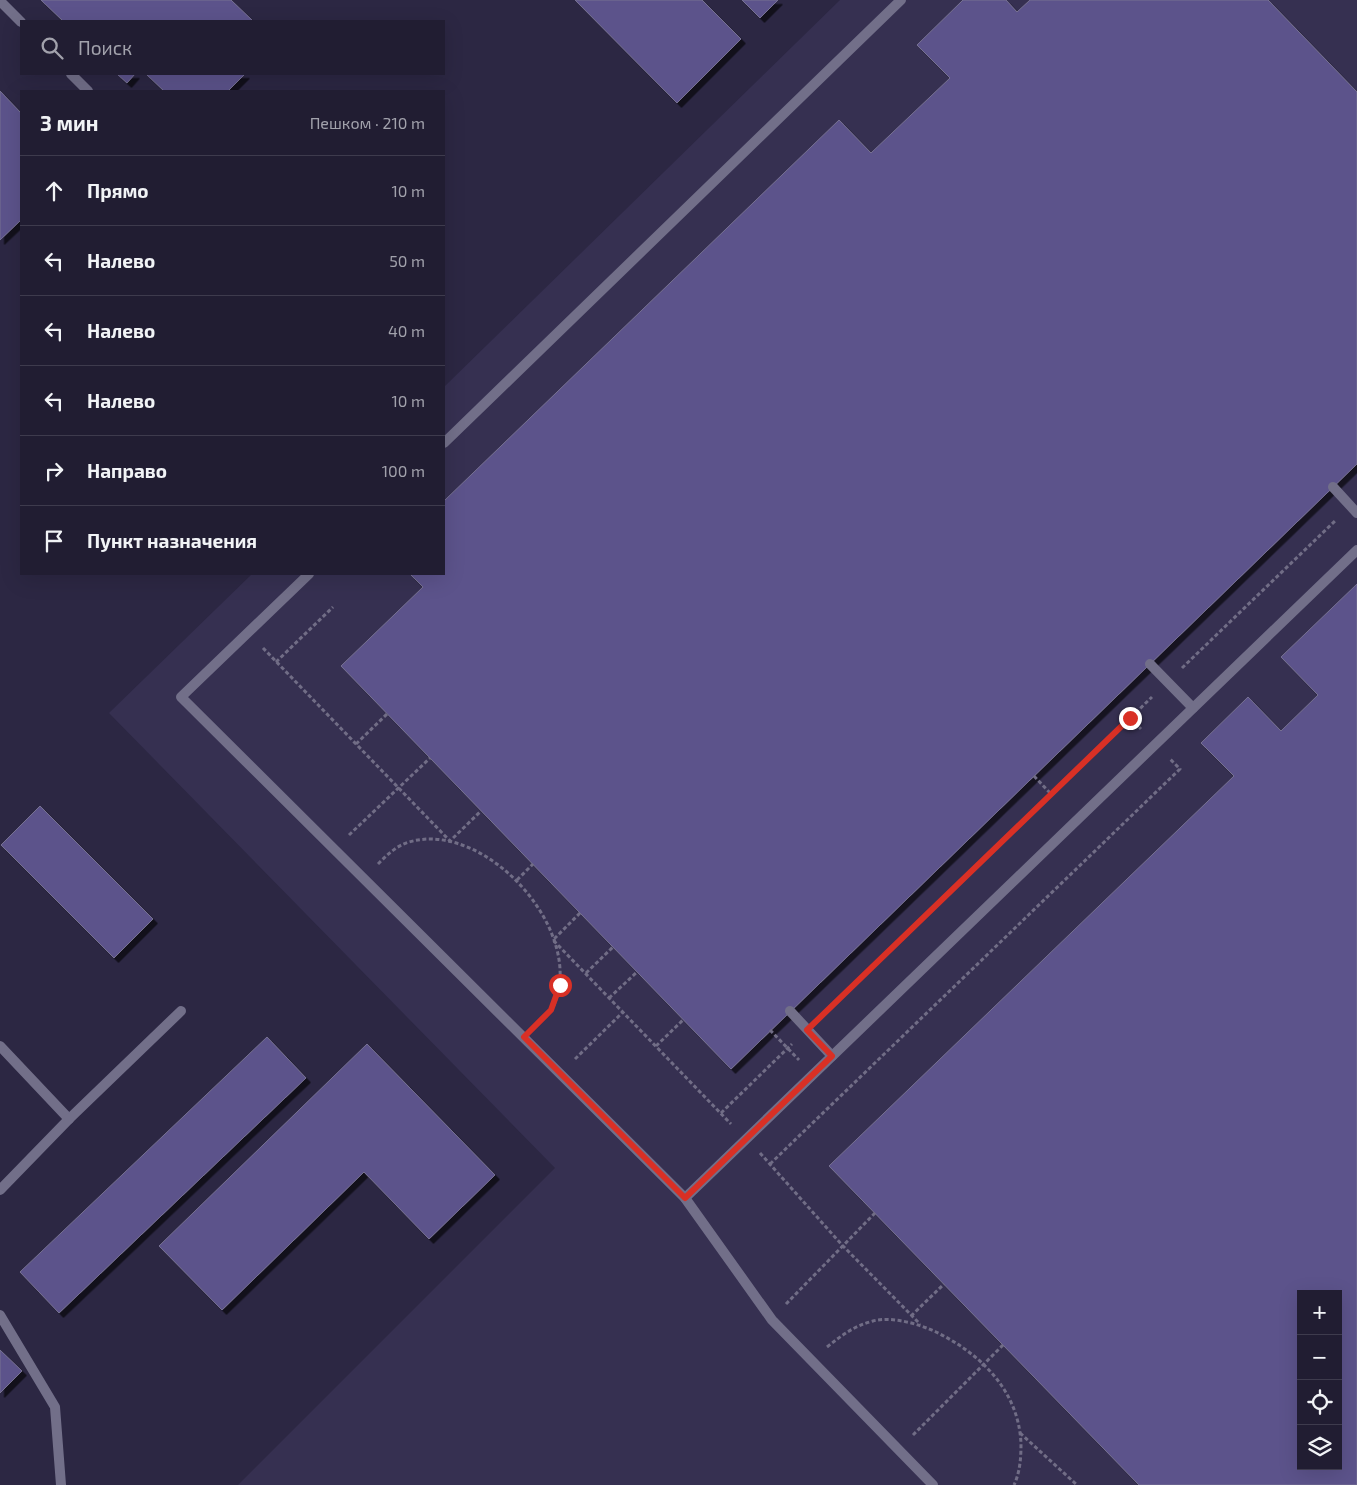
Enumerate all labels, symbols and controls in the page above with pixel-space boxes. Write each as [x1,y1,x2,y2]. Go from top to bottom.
search box [20,20,445,75]
icon: search [38,34,66,62]
text: Поиск [78,36,132,59]
text: 3 мин [40,110,98,135]
text: Пешком · 210 m [310,113,425,132]
icon: ahead [40,177,68,205]
text: Прямо [87,179,149,202]
text: 10 m [391,181,425,200]
icon: left [40,247,68,275]
text: Налево [87,249,155,272]
text: 50 m [389,251,425,270]
icon: left [40,317,68,345]
text: Налево [87,319,155,342]
text: 40 m [388,321,425,340]
icon: left [40,387,68,415]
text: Налево [87,389,155,412]
text: 10 m [391,391,425,410]
icon: right [40,457,68,485]
text: Направо [87,459,167,482]
text: 100 m [382,461,425,480]
icon: arrive [40,527,68,555]
text: Пункт назначения [87,529,257,552]
route end [1119,707,1142,730]
route start [549,974,572,997]
map controls [1297,1290,1342,1470]
button: + [1297,1290,1342,1335]
button: − [1297,1335,1342,1380]
button: locate [1297,1380,1342,1425]
button: layers [1297,1425,1342,1470]

